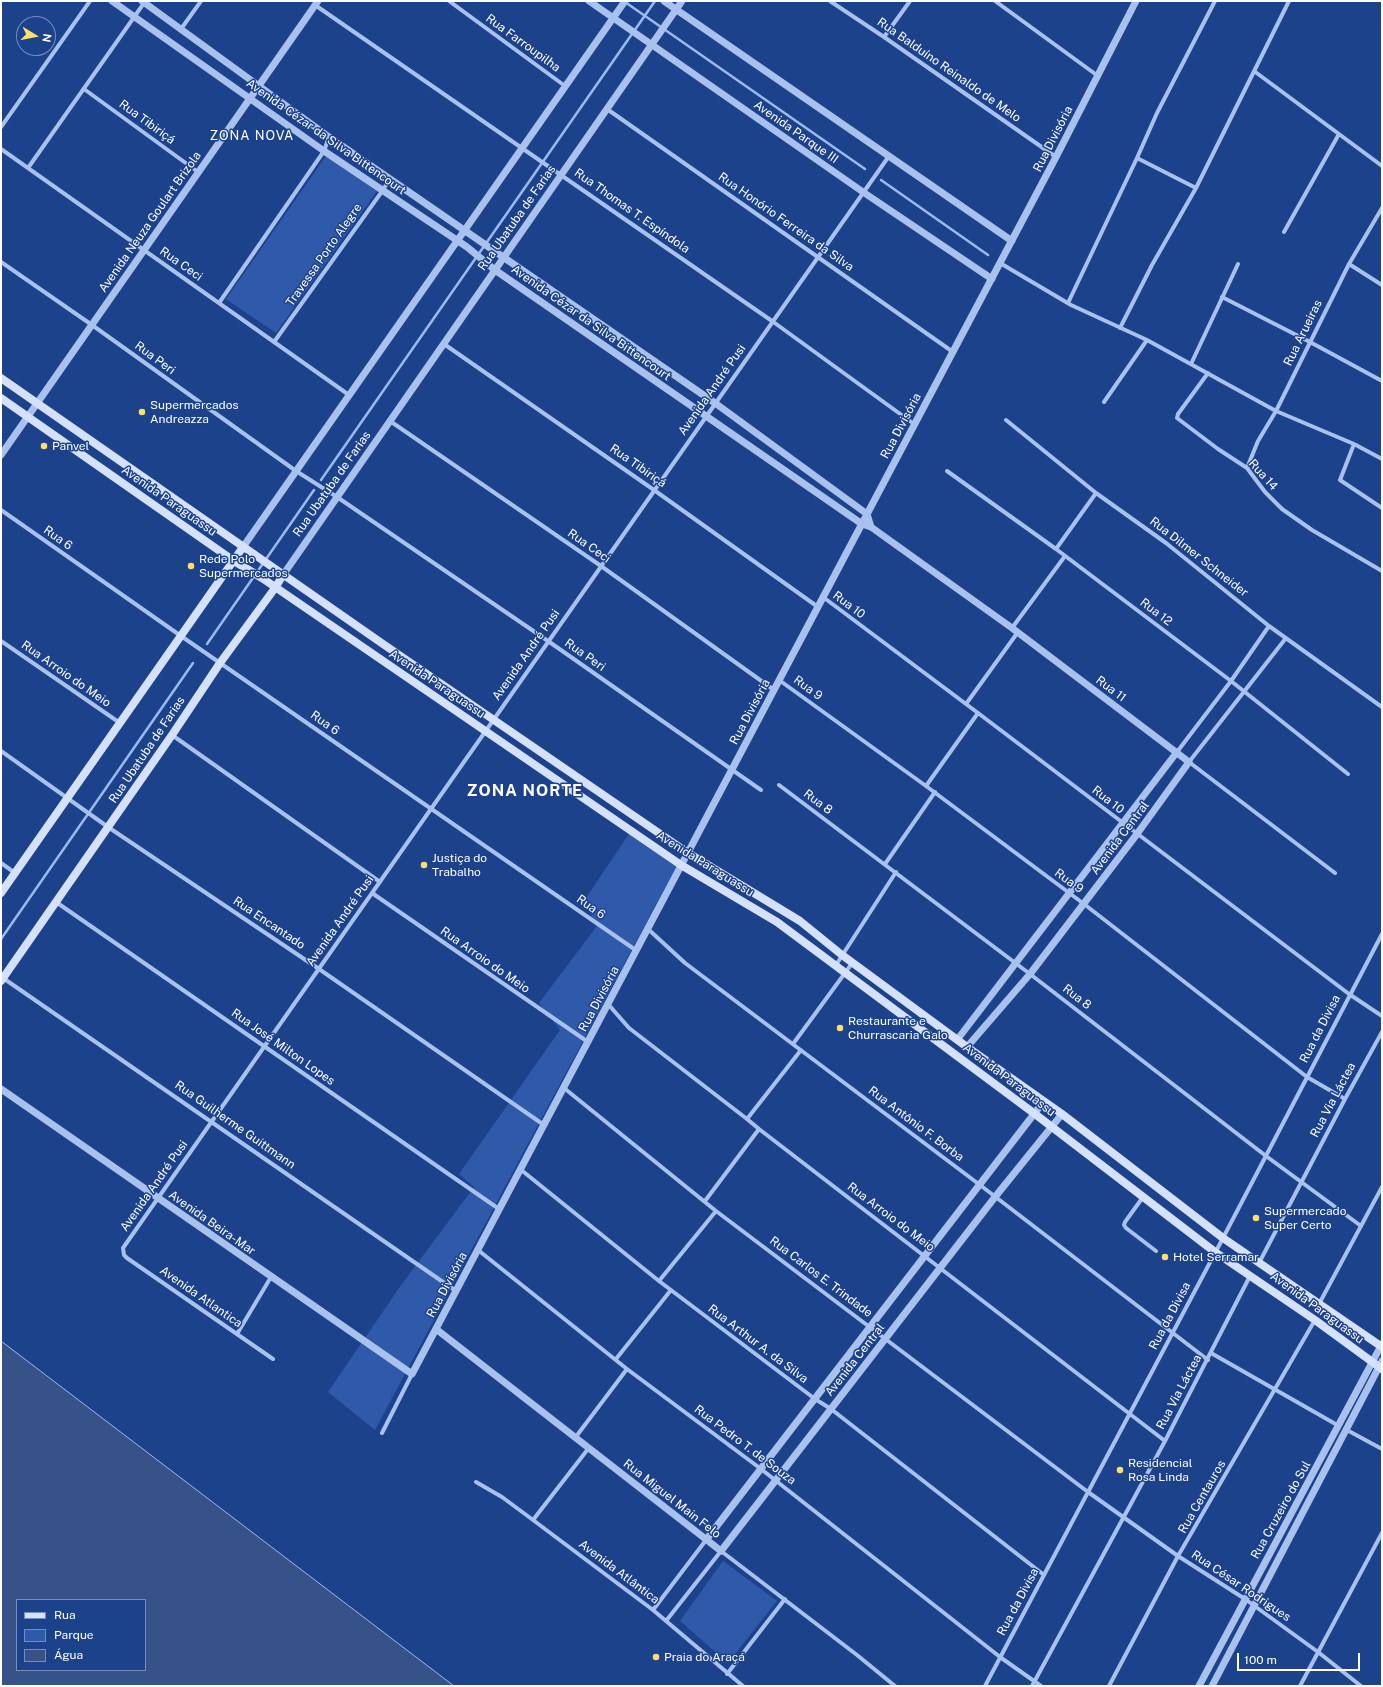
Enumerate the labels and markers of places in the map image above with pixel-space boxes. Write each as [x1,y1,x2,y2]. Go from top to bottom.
place label: Supermercados Andreazza [150,398,239,426]
marker: Supermercados Andreazza [137,407,147,417]
place label: Panvel [52,439,89,453]
marker: Panvel [39,441,49,451]
place label: Rede Polo Supermercados [199,552,288,580]
marker: Rede Polo Supermercados [186,561,196,571]
place label: Justiça do Trabalho [432,851,487,879]
marker: Justiça do Trabalho [419,860,429,870]
place label: Restaurante e Churrascaria Galo [848,1014,948,1042]
marker: Restaurante e Churrascaria Galo [835,1023,845,1033]
place label: Supermercado Super Certo [1264,1204,1347,1232]
marker: Supermercado Super Certo [1251,1213,1261,1223]
place label: Hotel Serramar [1173,1250,1259,1264]
marker: Hotel Serramar [1160,1252,1170,1262]
place label: Residencial Rosa Linda [1128,1456,1192,1484]
marker: Residencial Rosa Linda [1115,1465,1125,1475]
place label: Praia do Araçá [664,1650,745,1664]
marker: Praia do Araçá [651,1652,661,1662]

